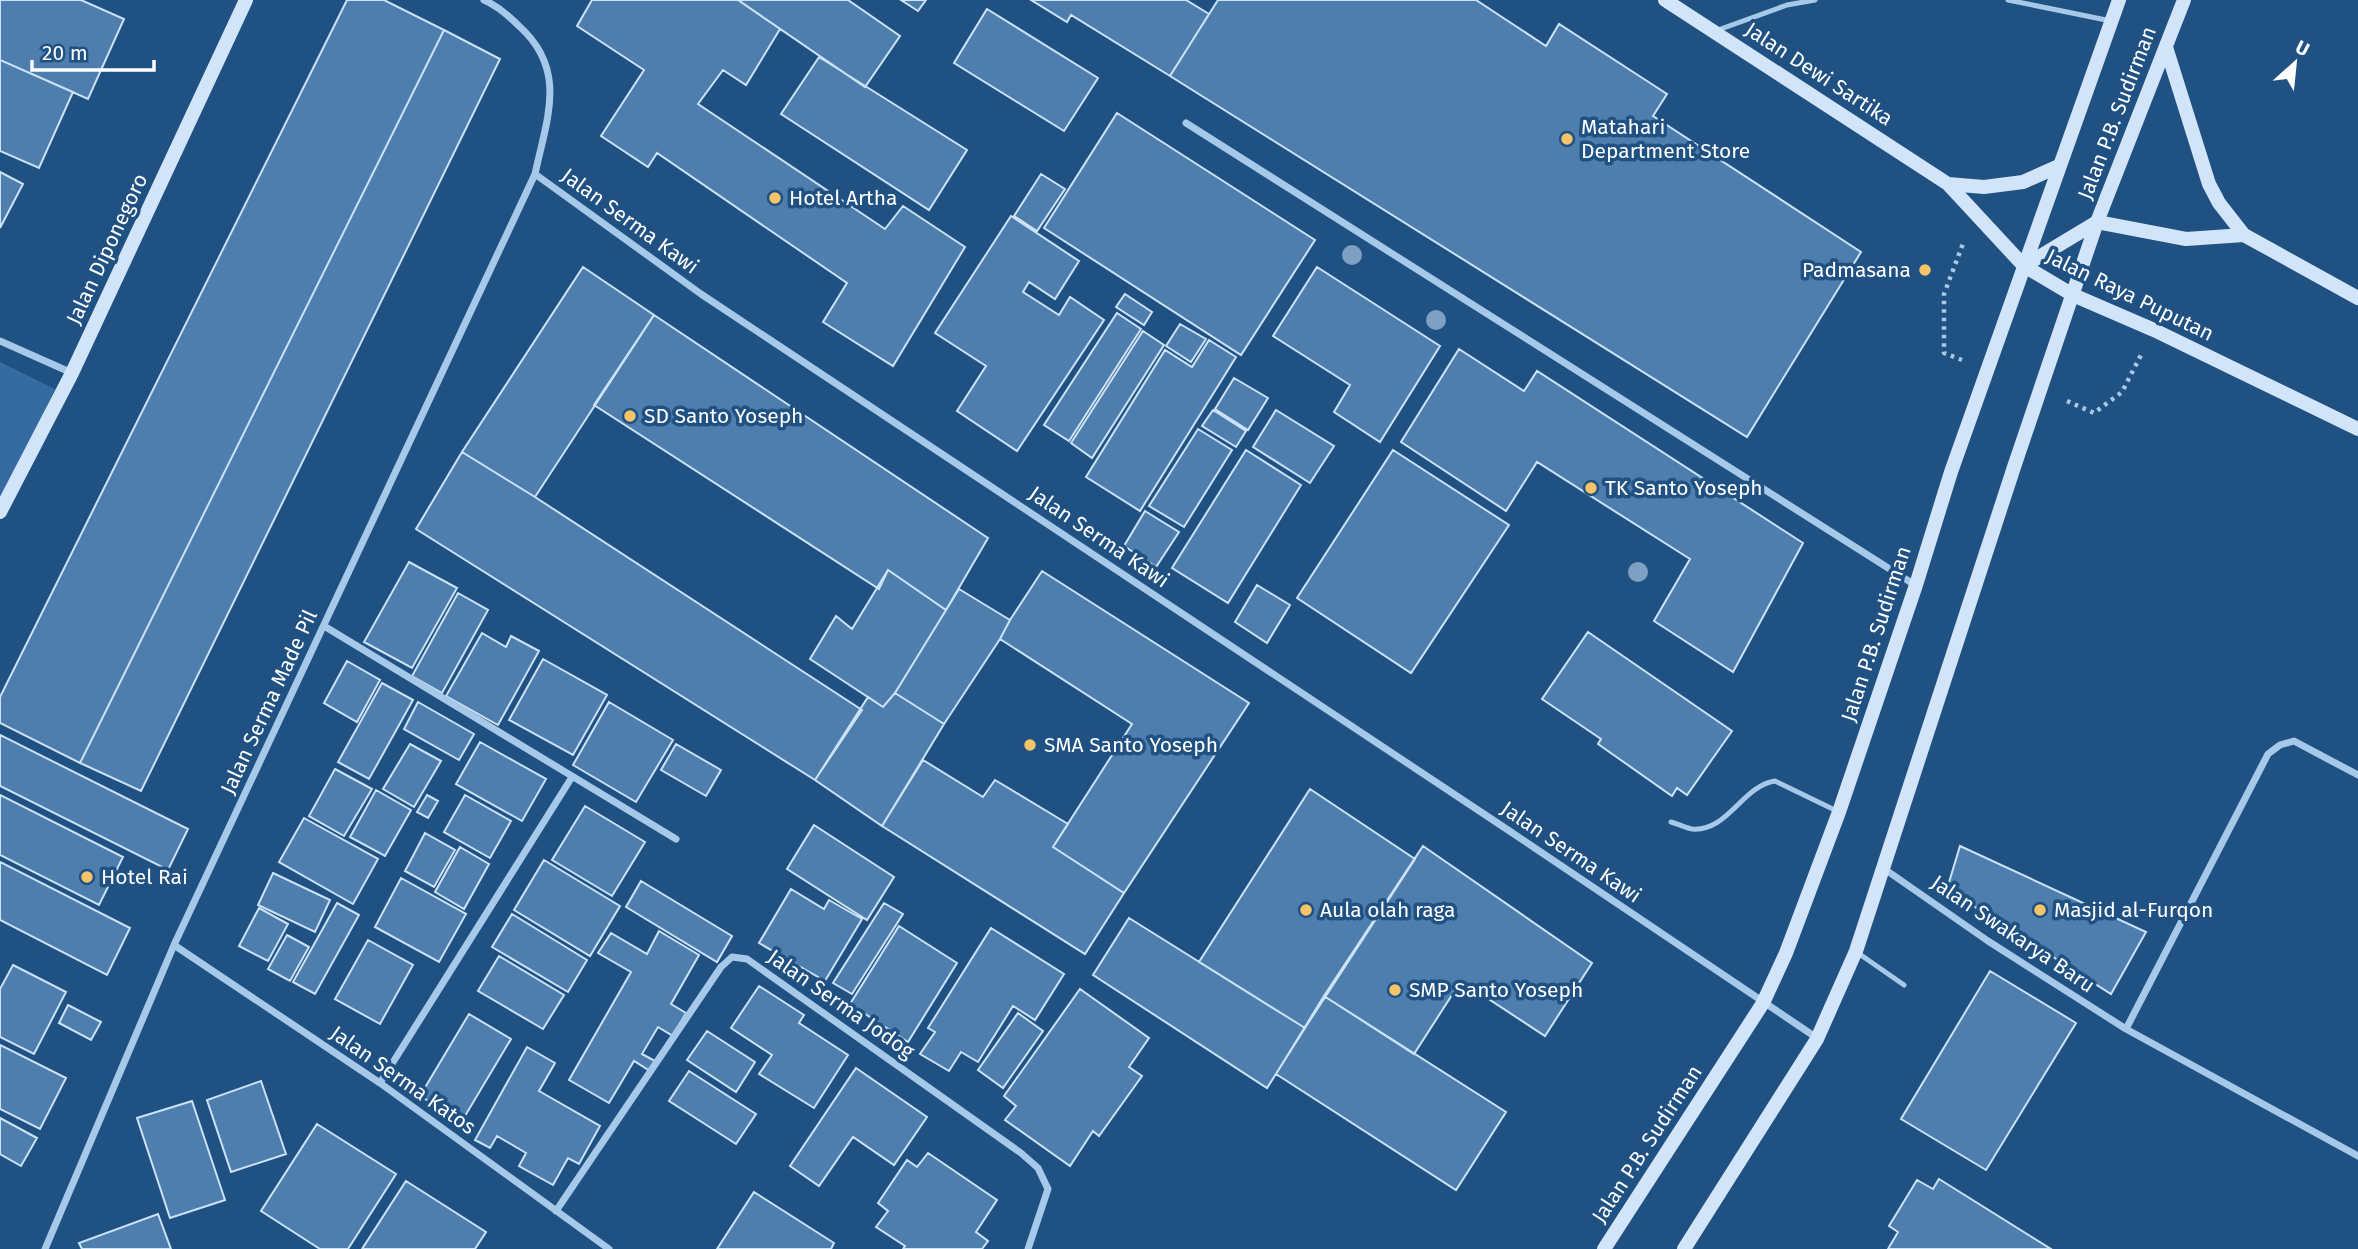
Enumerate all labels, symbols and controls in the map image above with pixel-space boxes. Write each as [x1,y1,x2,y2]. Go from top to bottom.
street label: Jalan Dewi Sartika [1740,17,1898,131]
street label: Jalan P.B. Sudirman [2072,23,2162,203]
scale bar [32,28,154,72]
north arrow [2260,28,2330,98]
text: U [2292,35,2313,61]
text: 20 m [42,40,88,66]
place label: Matahari Department Store [1581,114,1750,164]
marker: Matahari Department Store [1559,131,1575,147]
street label: Jalan Serma Kawi [556,162,704,280]
street label: Jalan Diponegoro [61,169,153,329]
place label: Hotel Artha [789,185,897,211]
marker: Hotel Artha [767,190,783,206]
street label: Jalan Raya Puputan [2042,243,2218,347]
place label: Padmasana [1802,257,1911,283]
marker: Padmasana [1917,262,1933,278]
place label: SD Santo Yoseph [644,403,803,429]
marker: SD Santo Yoseph [622,408,638,424]
place label: TK Santo Yoseph [1605,475,1763,501]
marker: TK Santo Yoseph [1583,480,1599,496]
street label: Jalan Serma Kawi [1024,481,1174,593]
street label: Jalan P.B. Sudirman [1835,543,1917,725]
street label: Jalan Serma Made Pil [215,606,323,798]
place label: SMA Santo Yoseph [1044,732,1218,758]
marker: SMA Santo Yoseph [1022,737,1038,753]
street label: Jalan Serma Kawi [1496,796,1646,908]
place label: Hotel Rai [101,864,188,890]
marker: Hotel Rai [79,869,95,885]
street label: Jalan Swakarya Baru [1926,870,2100,998]
place label: Aula olah raga [1320,897,1455,923]
place label: Masjid al-Furqon [2054,897,2213,923]
marker: Aula olah raga [1298,902,1314,918]
marker: Masjid al-Furqon [2032,902,2048,918]
street label: Jalan Serma Jodog [763,944,920,1064]
place label: SMP Santo Yoseph [1409,977,1583,1003]
marker: SMP Santo Yoseph [1387,982,1403,998]
street label: Jalan Serma Katos [325,1020,481,1140]
street label: Jalan P.B. Sudirman [1586,1060,1708,1228]

